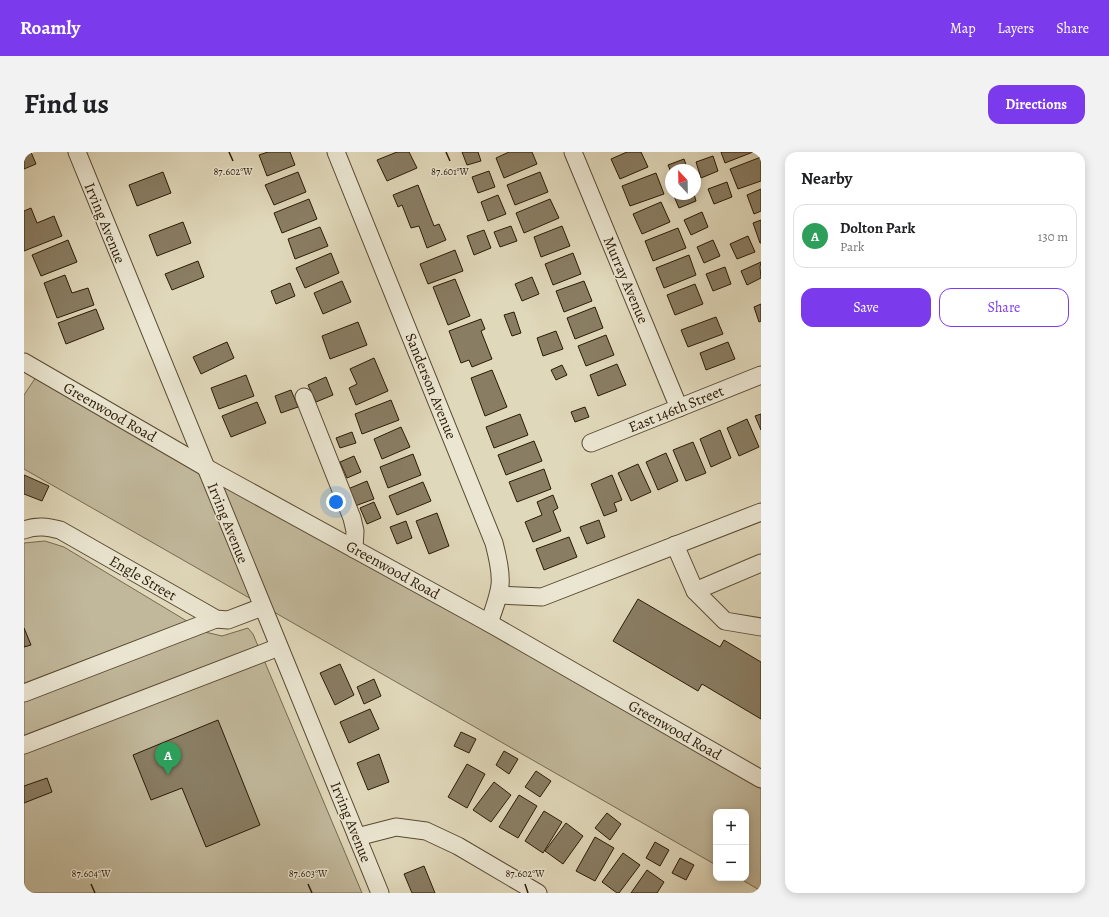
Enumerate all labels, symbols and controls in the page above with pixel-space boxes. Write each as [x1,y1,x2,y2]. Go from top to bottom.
text: Roamly [20,15,80,41]
text: Map [950,19,976,38]
text: Layers [998,19,1034,38]
text: Share [1056,19,1089,38]
text: Find us [24,85,109,123]
button: Directions [988,85,1085,124]
north arrow [665,164,701,200]
text: 87.602°W [213,165,253,178]
text: 87.601°W [431,165,470,178]
text: Nearby [801,167,852,190]
street label: Irving Avenue [80,180,130,267]
text: Dolton Park [840,218,915,238]
text: A [811,228,819,245]
text: 130 m [1038,228,1068,245]
street label: Murray Avenue [599,233,653,327]
text: Park [840,238,864,255]
button: Save [801,288,931,327]
button: Share [939,288,1069,327]
street label: Sanderson Avenue [401,330,461,442]
street label: Greenwood Road [60,377,161,447]
street label: East 146th Street [625,381,727,437]
street label: Irving Avenue [203,480,253,567]
your location [326,492,346,512]
street label: Greenwood Road [343,536,444,604]
street label: Engle Street [106,551,180,605]
street label: Greenwood Road [625,695,726,765]
pin: A [155,742,181,775]
street label: Irving Avenue [326,779,376,866]
map controls [713,809,749,881]
button: + [713,809,749,845]
button: − [713,845,749,881]
text: 87.604°W [72,867,111,880]
text: 87.603°W [289,867,328,880]
text: 87.602°W [505,867,545,880]

